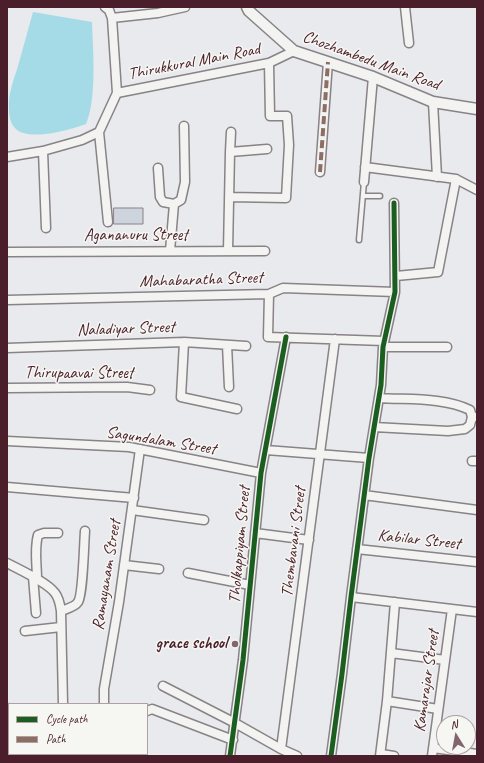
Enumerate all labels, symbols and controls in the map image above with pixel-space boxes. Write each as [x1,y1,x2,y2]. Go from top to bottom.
street label: Chozhambedu Main Road [300,27,442,95]
street label: Thirukkural Main Road [126,39,262,85]
street label: Agananuru Street [84,226,188,246]
street label: Mahabaratha Street [139,268,263,292]
street label: Naladiyar Street [77,317,175,341]
street label: Thirupaavai Street [25,364,133,384]
street label: Sagundalam Street [105,422,217,460]
street label: Tholkappiyam Street [225,485,255,605]
street label: Thembavani Street [277,486,311,598]
street label: Ramayanam Street [88,518,126,632]
street label: Kabilar Street [377,526,461,554]
street label: Kamarajar Street [410,629,444,733]
place label: grace school [156,634,227,654]
marker: grace school [230,639,240,649]
legend [8,703,148,755]
text: Cycle path [46,711,88,727]
north arrow [436,715,476,755]
text: N [449,717,459,732]
text: Path [46,731,66,747]

